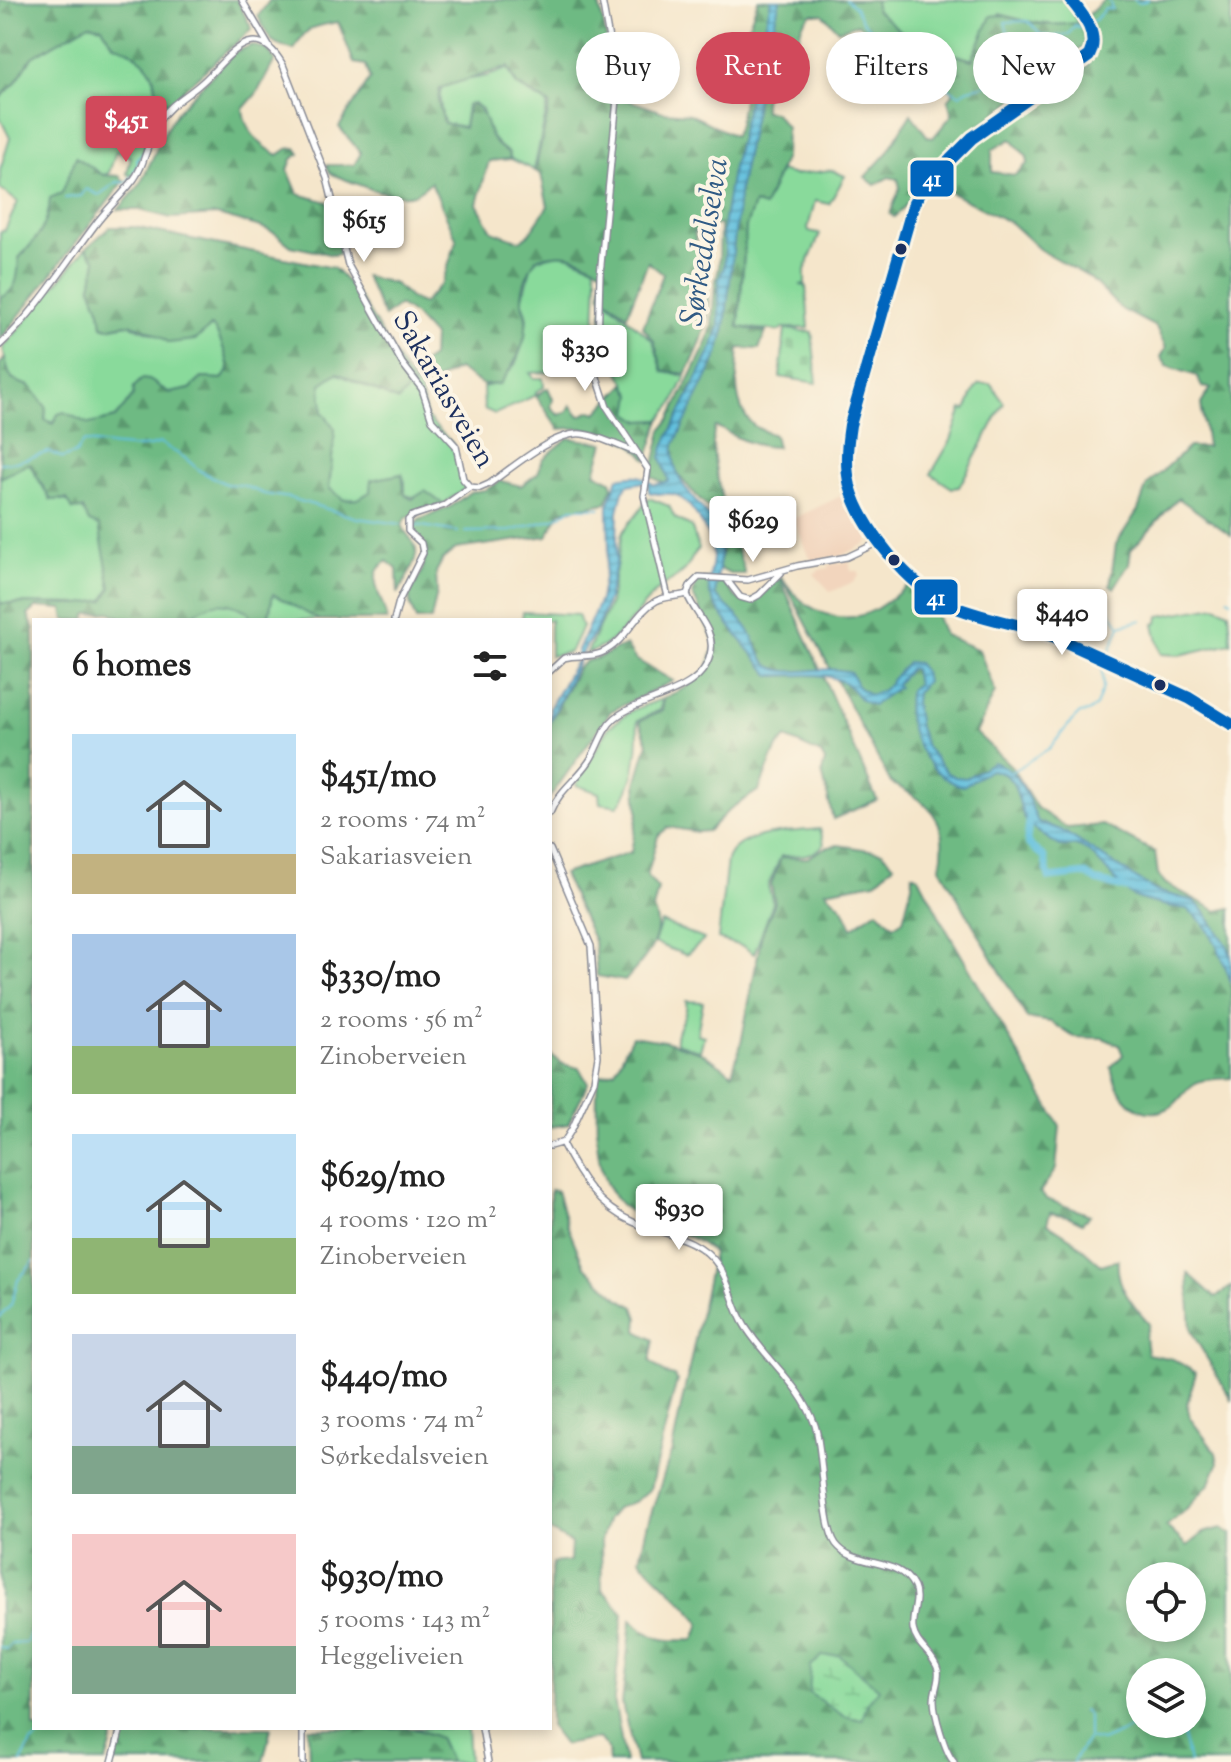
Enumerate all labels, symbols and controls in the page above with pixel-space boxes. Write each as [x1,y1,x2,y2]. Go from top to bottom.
chip: Buy [576,32,680,104]
chip: Rent [696,32,810,104]
chip: Filters [826,32,957,104]
chip: New [973,32,1084,104]
pin: $451 [79,96,173,164]
text: $451 [104,103,148,140]
water label: Sørkedalselva [670,155,742,329]
line badge: 41 [909,159,955,198]
text: 41 [922,165,942,197]
pin: $615 [317,196,411,264]
text: $615 [342,203,386,240]
unlabelled marker [893,241,909,257]
street label: Sakariasveien [380,303,506,477]
pin: $330 [538,325,632,393]
text: $330 [561,332,609,369]
pin: $629 [706,496,800,564]
text: $629 [727,503,779,540]
unlabelled marker [886,552,902,568]
line badge: 41 [913,578,959,616]
text: 41 [926,584,946,616]
pin: $440 [1015,589,1109,657]
text: $440 [1035,596,1089,633]
text: 6 homes [72,642,191,691]
icon: filters [468,644,512,688]
unlabelled marker [1152,677,1168,693]
text: $451/mo [320,753,437,802]
icon: home [136,766,232,862]
text: 2 rooms · 74 m² [320,802,485,839]
text: Sakariasveien [320,839,472,876]
text: $330/mo [320,953,441,1002]
icon: home [136,966,232,1062]
text: 2 rooms · 56 m² [320,1002,483,1039]
text: Zinoberveien [320,1039,467,1076]
text: $629/mo [320,1153,445,1202]
icon: home [136,1166,232,1262]
pin: $930 [632,1184,726,1252]
text: $930 [654,1191,704,1228]
text: 4 rooms · 120 m² [320,1202,497,1239]
text: Zinoberveien [320,1239,467,1276]
text: $440/mo [320,1353,448,1402]
icon: home [136,1366,232,1462]
text: 3 rooms · 74 m² [320,1402,484,1439]
text: Sørkedalsveien [320,1439,489,1476]
text: $930/mo [320,1553,444,1602]
map controls [1126,1562,1206,1738]
button: locate [1126,1562,1206,1642]
icon: home [136,1566,232,1662]
text: 5 rooms · 143 m² [320,1602,490,1639]
text: Heggeliveien [320,1639,464,1676]
button: layers [1126,1658,1206,1738]

